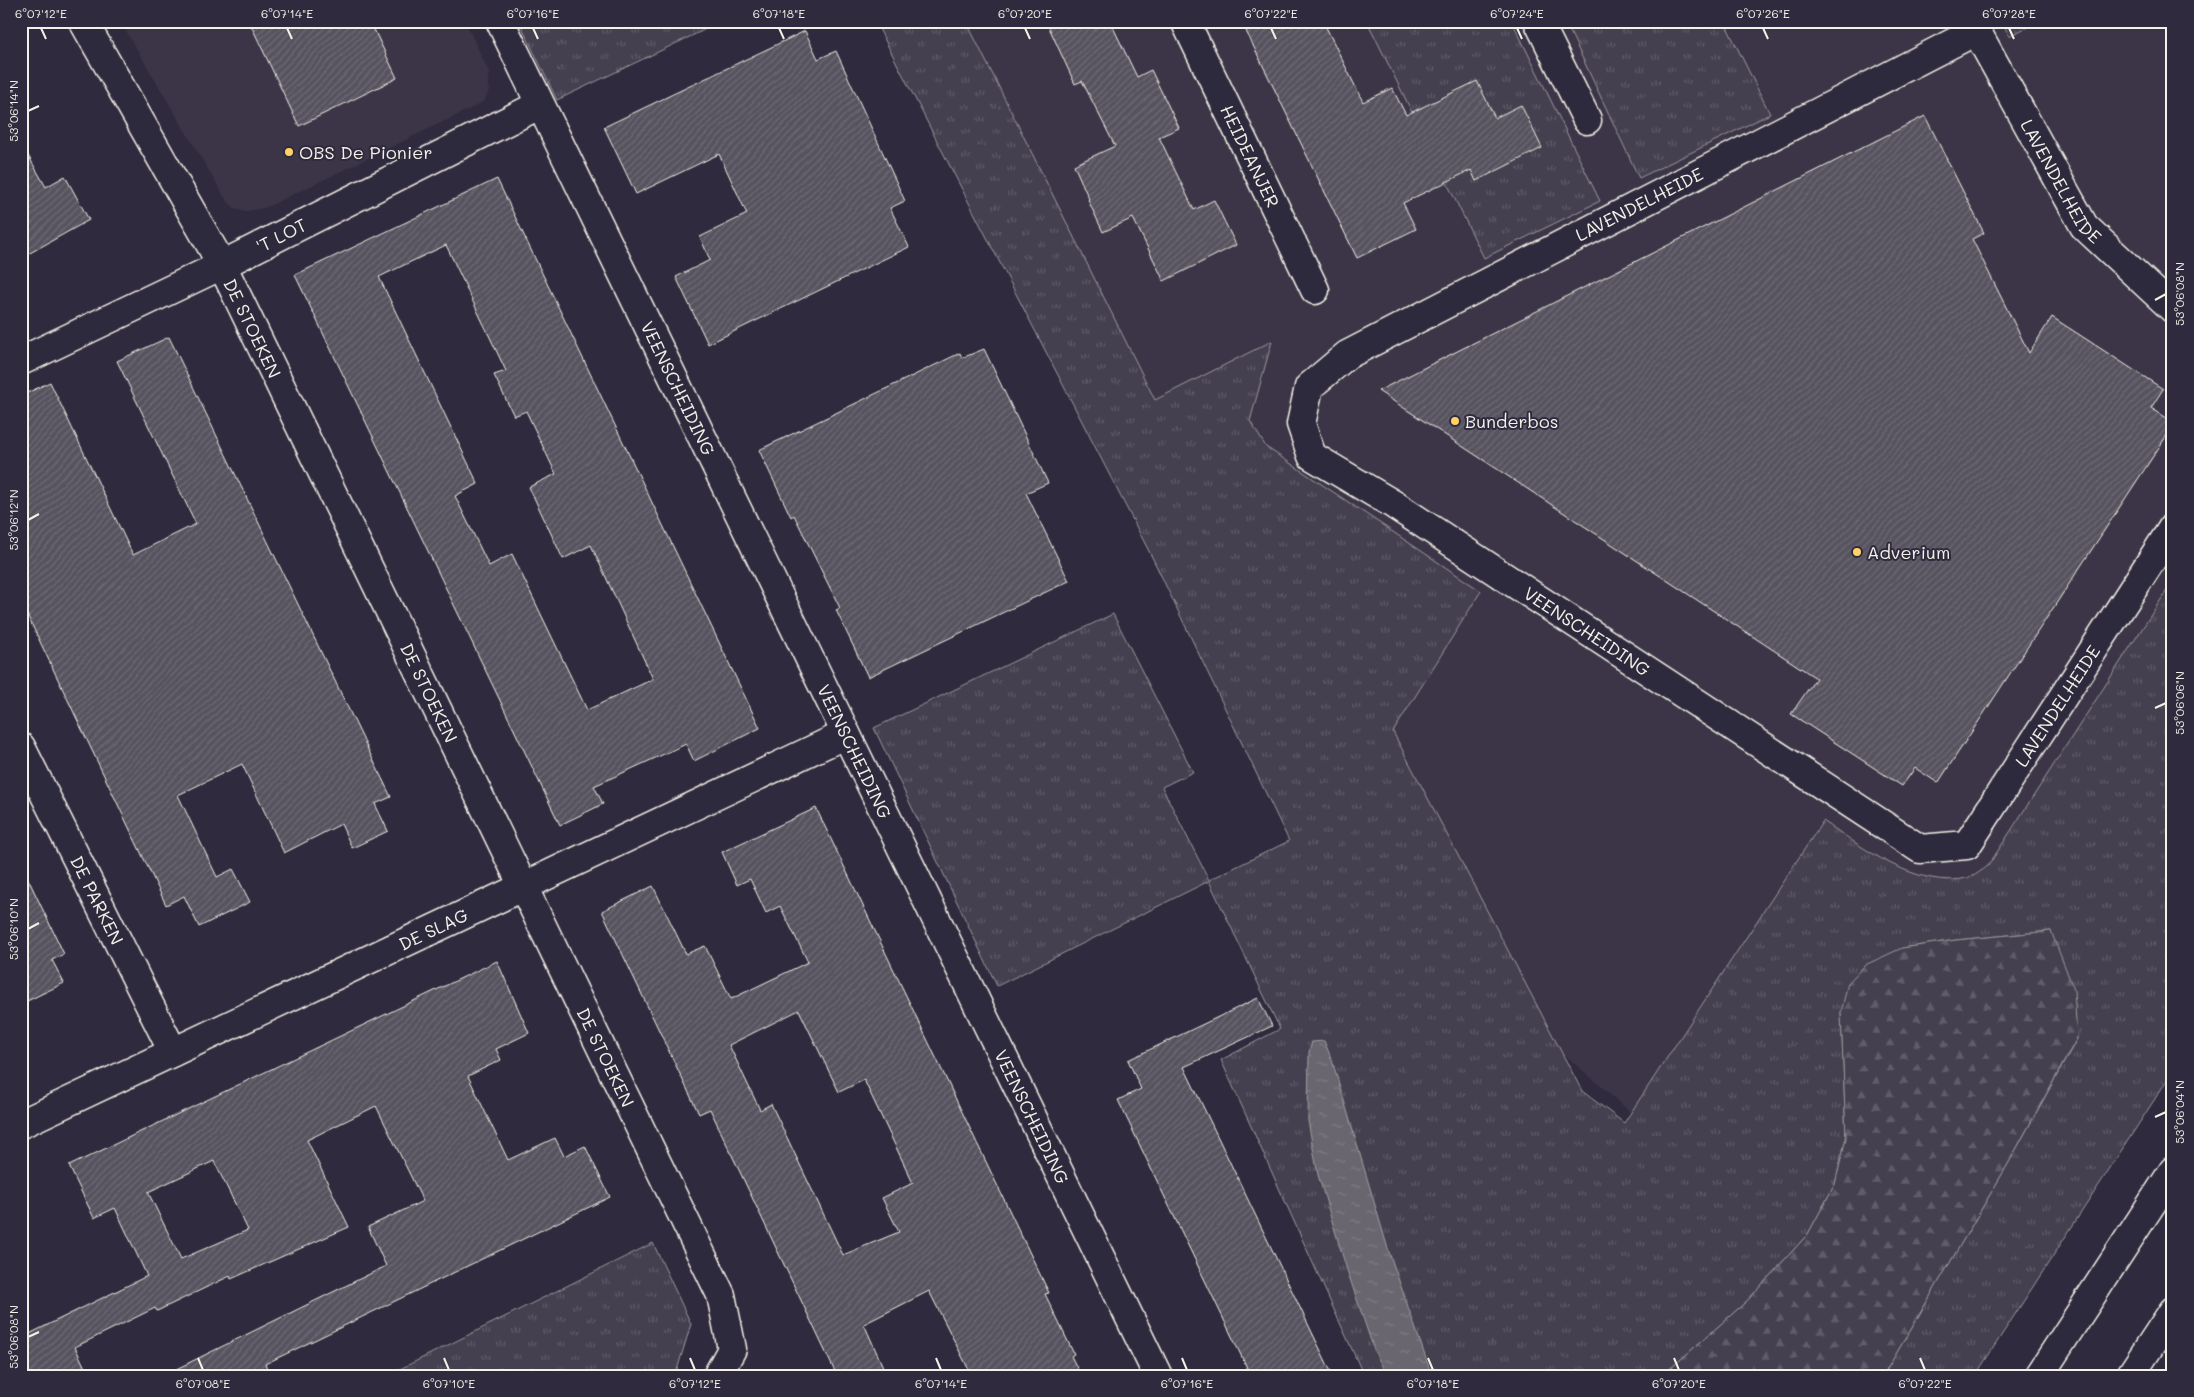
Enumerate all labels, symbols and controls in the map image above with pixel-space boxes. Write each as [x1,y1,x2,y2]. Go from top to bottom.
text: 6°07'12"E [15,5,67,21]
text: 6°07'14"E [261,5,313,21]
text: 6°07'16"E [507,5,559,21]
text: 6°07'18"E [753,5,805,21]
text: 6°07'20"E [998,5,1052,21]
text: 6°07'22"E [1244,5,1298,21]
text: 6°07'24"E [1490,5,1544,21]
text: 6°07'26"E [1736,5,1790,21]
text: 6°07'28"E [1982,5,2036,21]
text: 53°06'14"N [5,80,21,142]
street label: HEIDEANJER [1215,101,1285,211]
street label: LAVENDELHEIDE [2015,115,2107,248]
place label: OBS De Pionier [299,140,432,164]
marker: OBS De Pionier [283,146,295,158]
street label: LAVENDELHEIDE [1571,161,1707,247]
street label: 'T LOT [252,212,310,258]
text: 53°06'08"N [2171,262,2187,326]
street label: DE STOEKEN [218,274,287,382]
street label: VEENSCHEIDING [635,317,721,459]
place label: Bunderbos [1465,409,1558,433]
marker: Bunderbos [1449,415,1461,427]
text: 53°06'12"N [5,489,21,551]
place label: Adverium [1867,540,1950,564]
marker: Adverium [1851,546,1863,558]
street label: VEENSCHEIDING [1519,581,1655,681]
street label: DE STOEKEN [395,639,463,746]
street label: LAVENDELHEIDE [2009,640,2105,771]
text: 53°06'06"N [2171,671,2187,735]
street label: VEENSCHEIDING [812,680,897,823]
street label: DE PARKEN [65,851,130,949]
text: 53°06'10"N [5,898,21,960]
street label: DE SLAG [395,902,472,956]
street label: DE STOEKEN [571,1003,640,1111]
street label: VEENSCHEIDING [989,1046,1075,1188]
text: 53°06'04"N [2171,1080,2187,1144]
text: 53°06'08"N [5,1305,21,1369]
text: 6°07'08"E [176,1375,230,1391]
text: 6°07'10"E [423,1375,475,1391]
text: 6°07'12"E [669,1375,721,1391]
text: 6°07'14"E [915,1375,967,1391]
text: 6°07'16"E [1161,1375,1213,1391]
text: 6°07'18"E [1407,1375,1459,1391]
text: 6°07'20"E [1652,1375,1706,1391]
text: 6°07'22"E [1898,1375,1952,1391]

